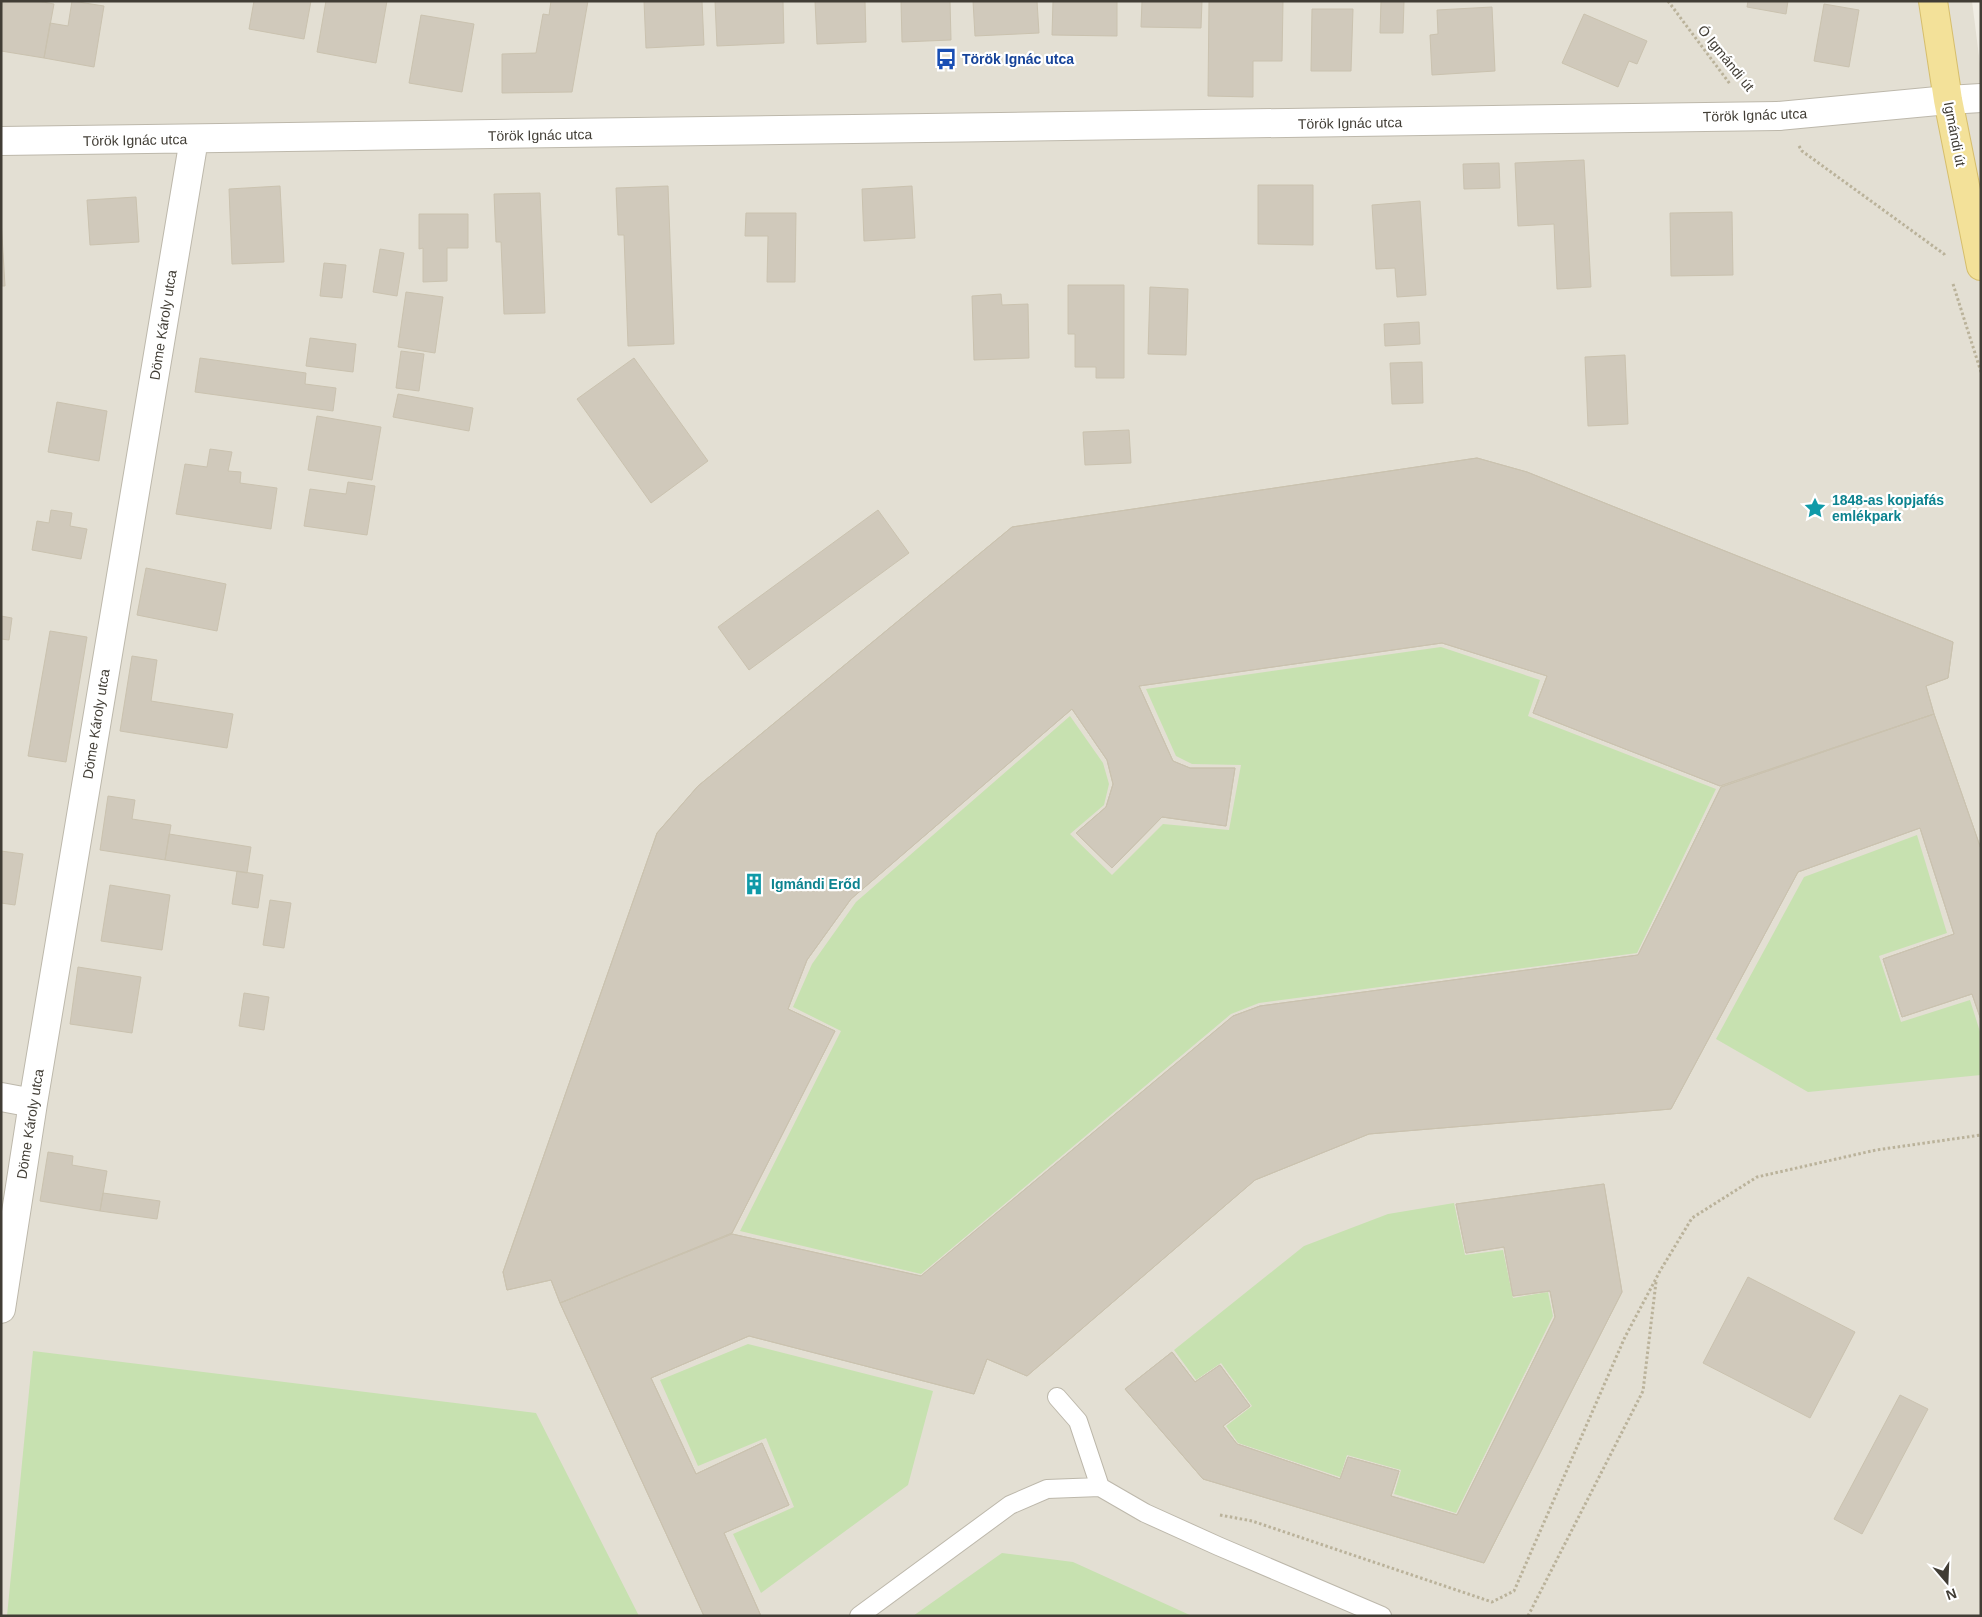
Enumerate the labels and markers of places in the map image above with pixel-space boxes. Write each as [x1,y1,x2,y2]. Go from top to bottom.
bus stop icon: Török Ignác utca [933,46,959,72]
place label: Török Ignác utca [962,51,1074,67]
place label: 1848-as kopjafás emlékpark [1832,492,1944,524]
place icon: 1848-as kopjafás emlékpark [1802,495,1828,521]
building icon: Igmándi Erőd [741,871,767,897]
place label: Igmándi Erőd [771,876,860,892]

